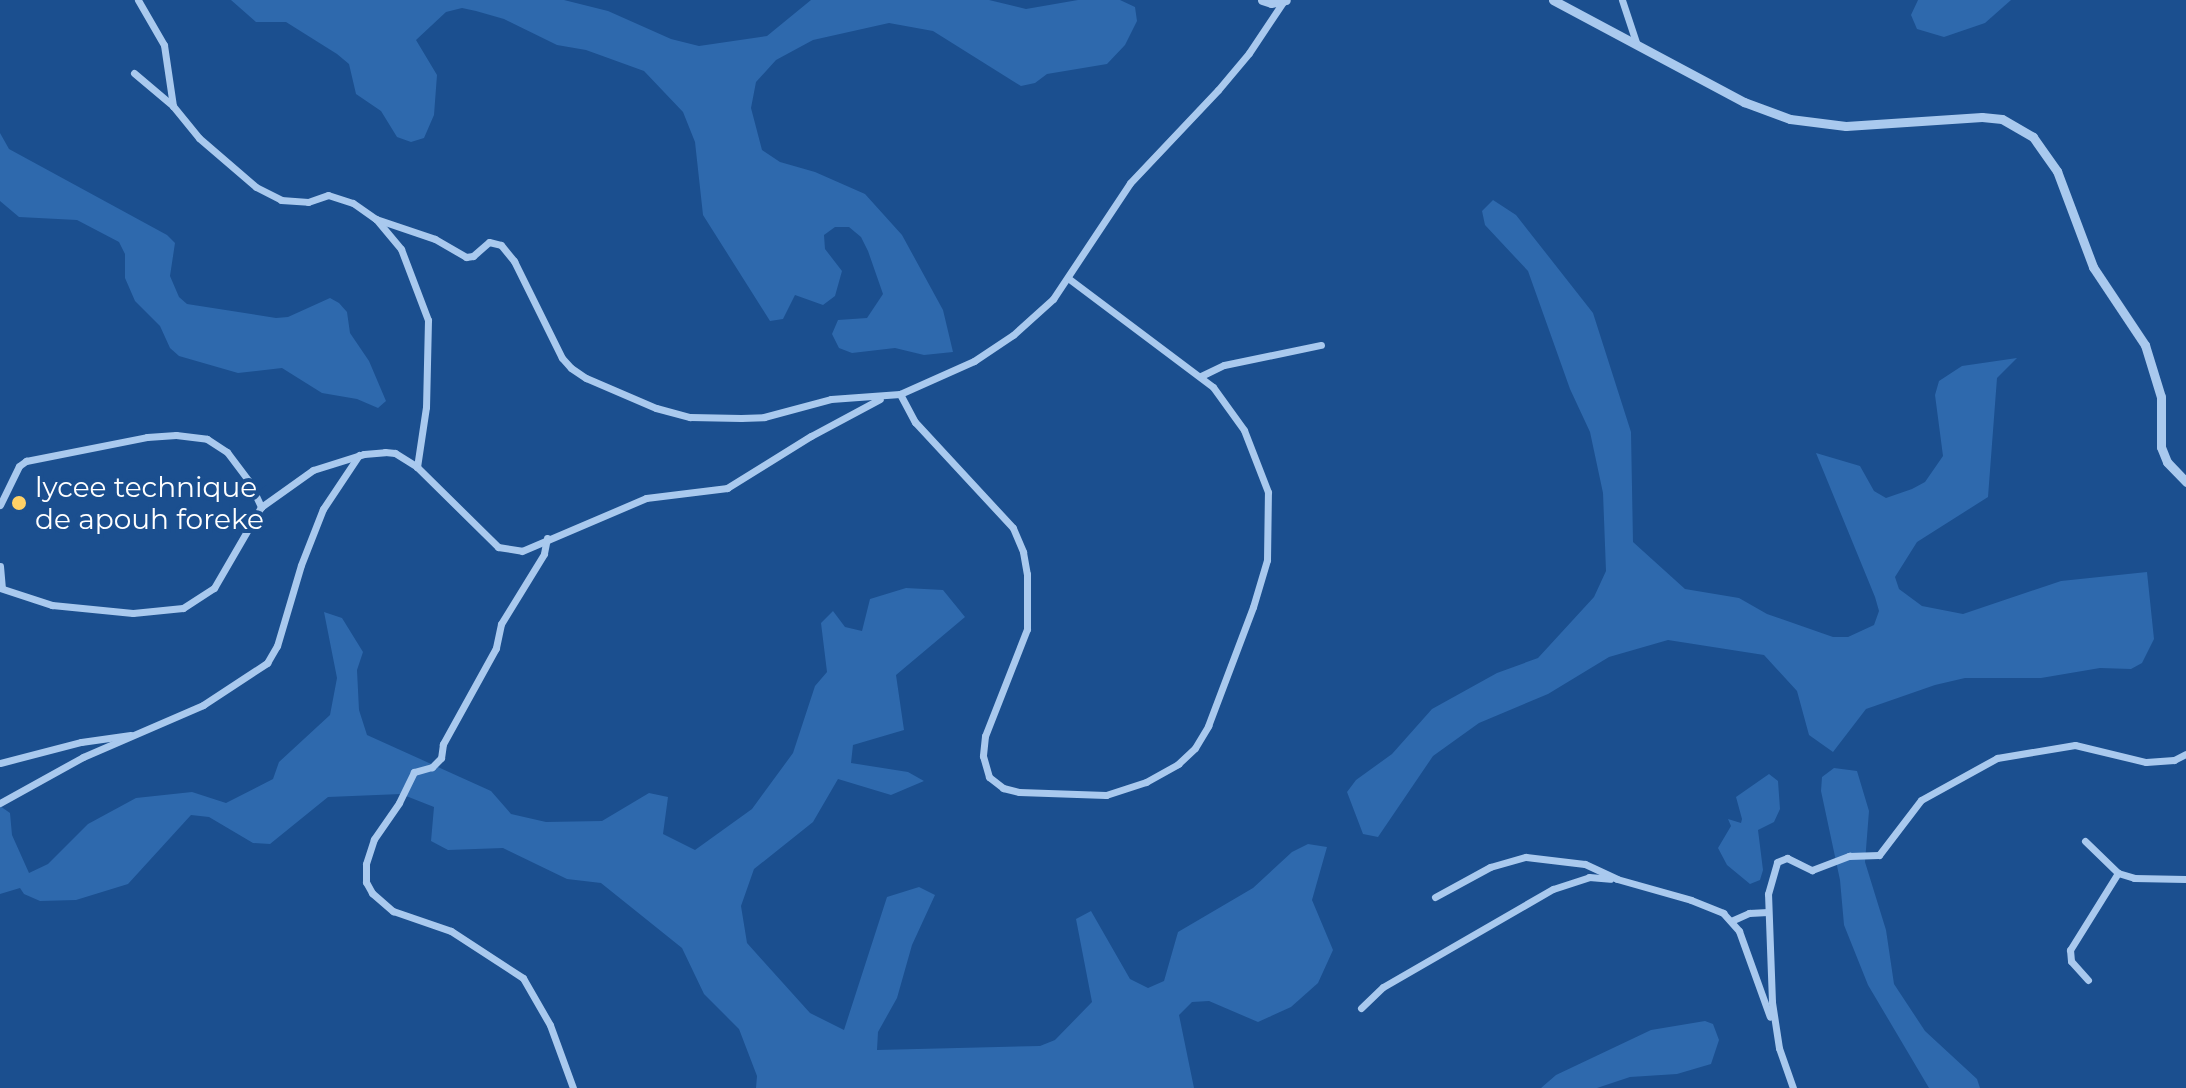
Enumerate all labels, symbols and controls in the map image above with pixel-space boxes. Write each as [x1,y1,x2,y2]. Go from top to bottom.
place label: lycee technique de apouh foreke [35,470,264,536]
marker: lycee technique de apouh foreke [10,494,28,512]

